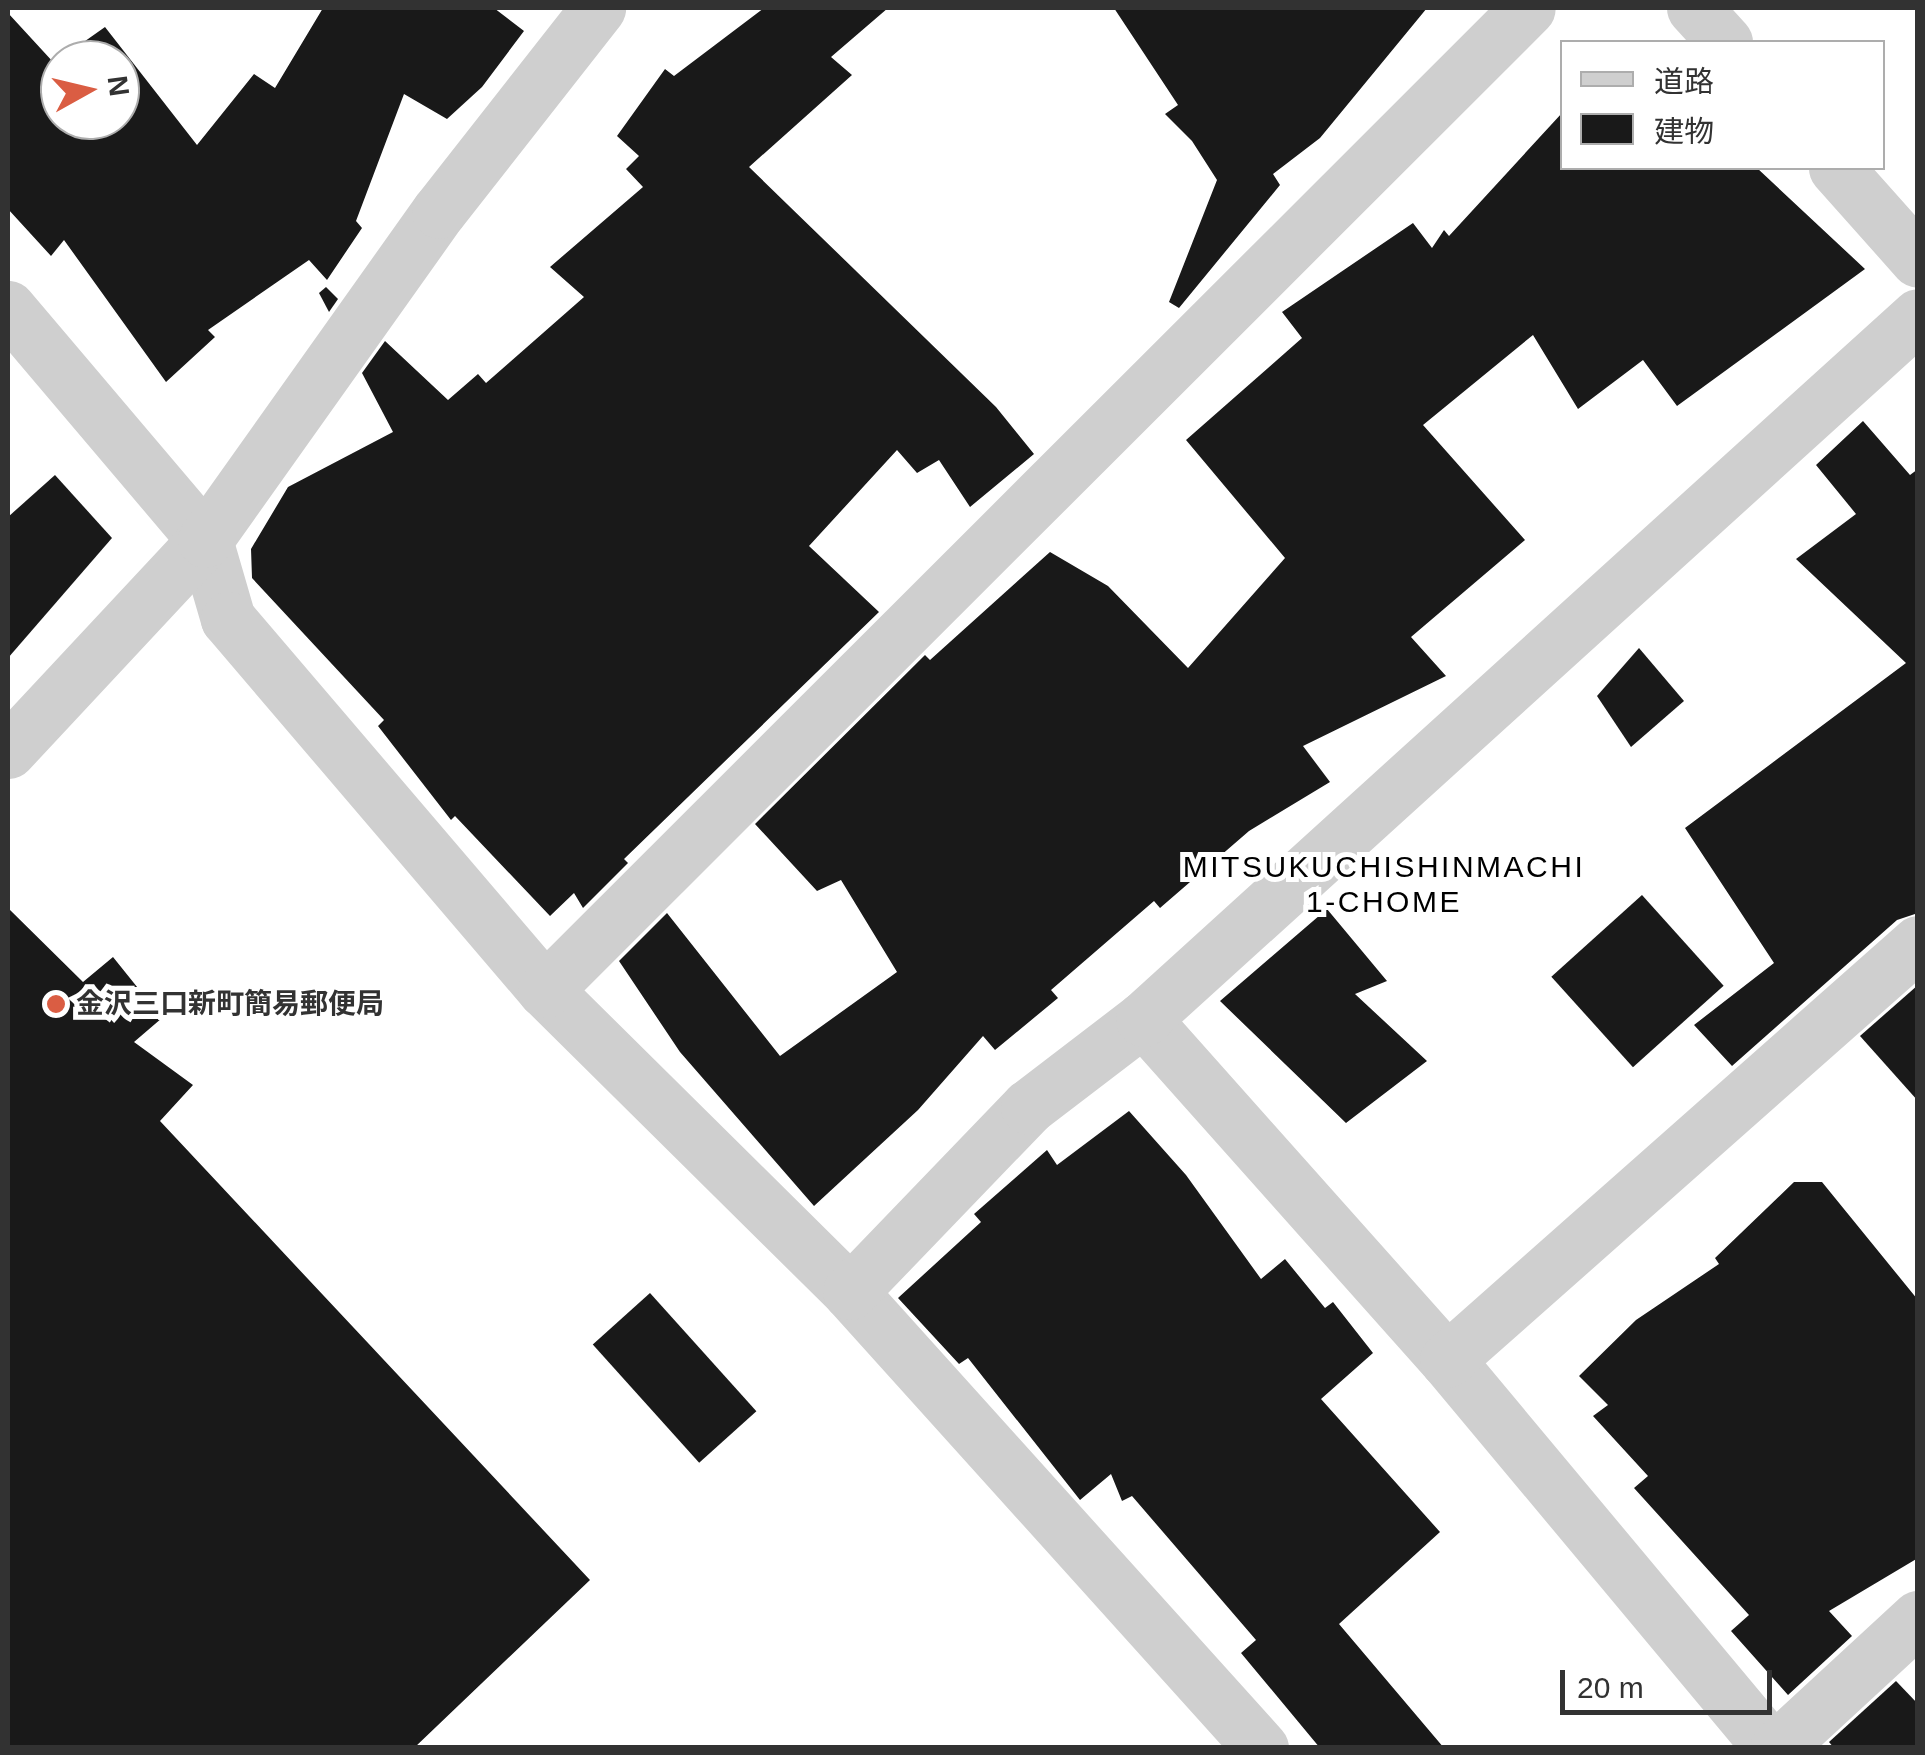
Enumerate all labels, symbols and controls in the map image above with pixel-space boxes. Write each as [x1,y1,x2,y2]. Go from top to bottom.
north arrow [40,40,140,140]
legend [1560,40,1885,170]
text: 道路 [1654,65,1714,98]
text: N [101,74,135,98]
text: 建物 [1654,115,1714,148]
district label: MITSUKUCHISHINMACHI 1-CHOME [1183,849,1585,920]
place label: 金沢三口新町簡易郵便局 [76,987,384,1021]
marker: 金沢三口新町簡易郵便局 [45,993,67,1015]
scale bar [1565,1650,1778,1712]
text: 20 m [1577,1671,1644,1704]

